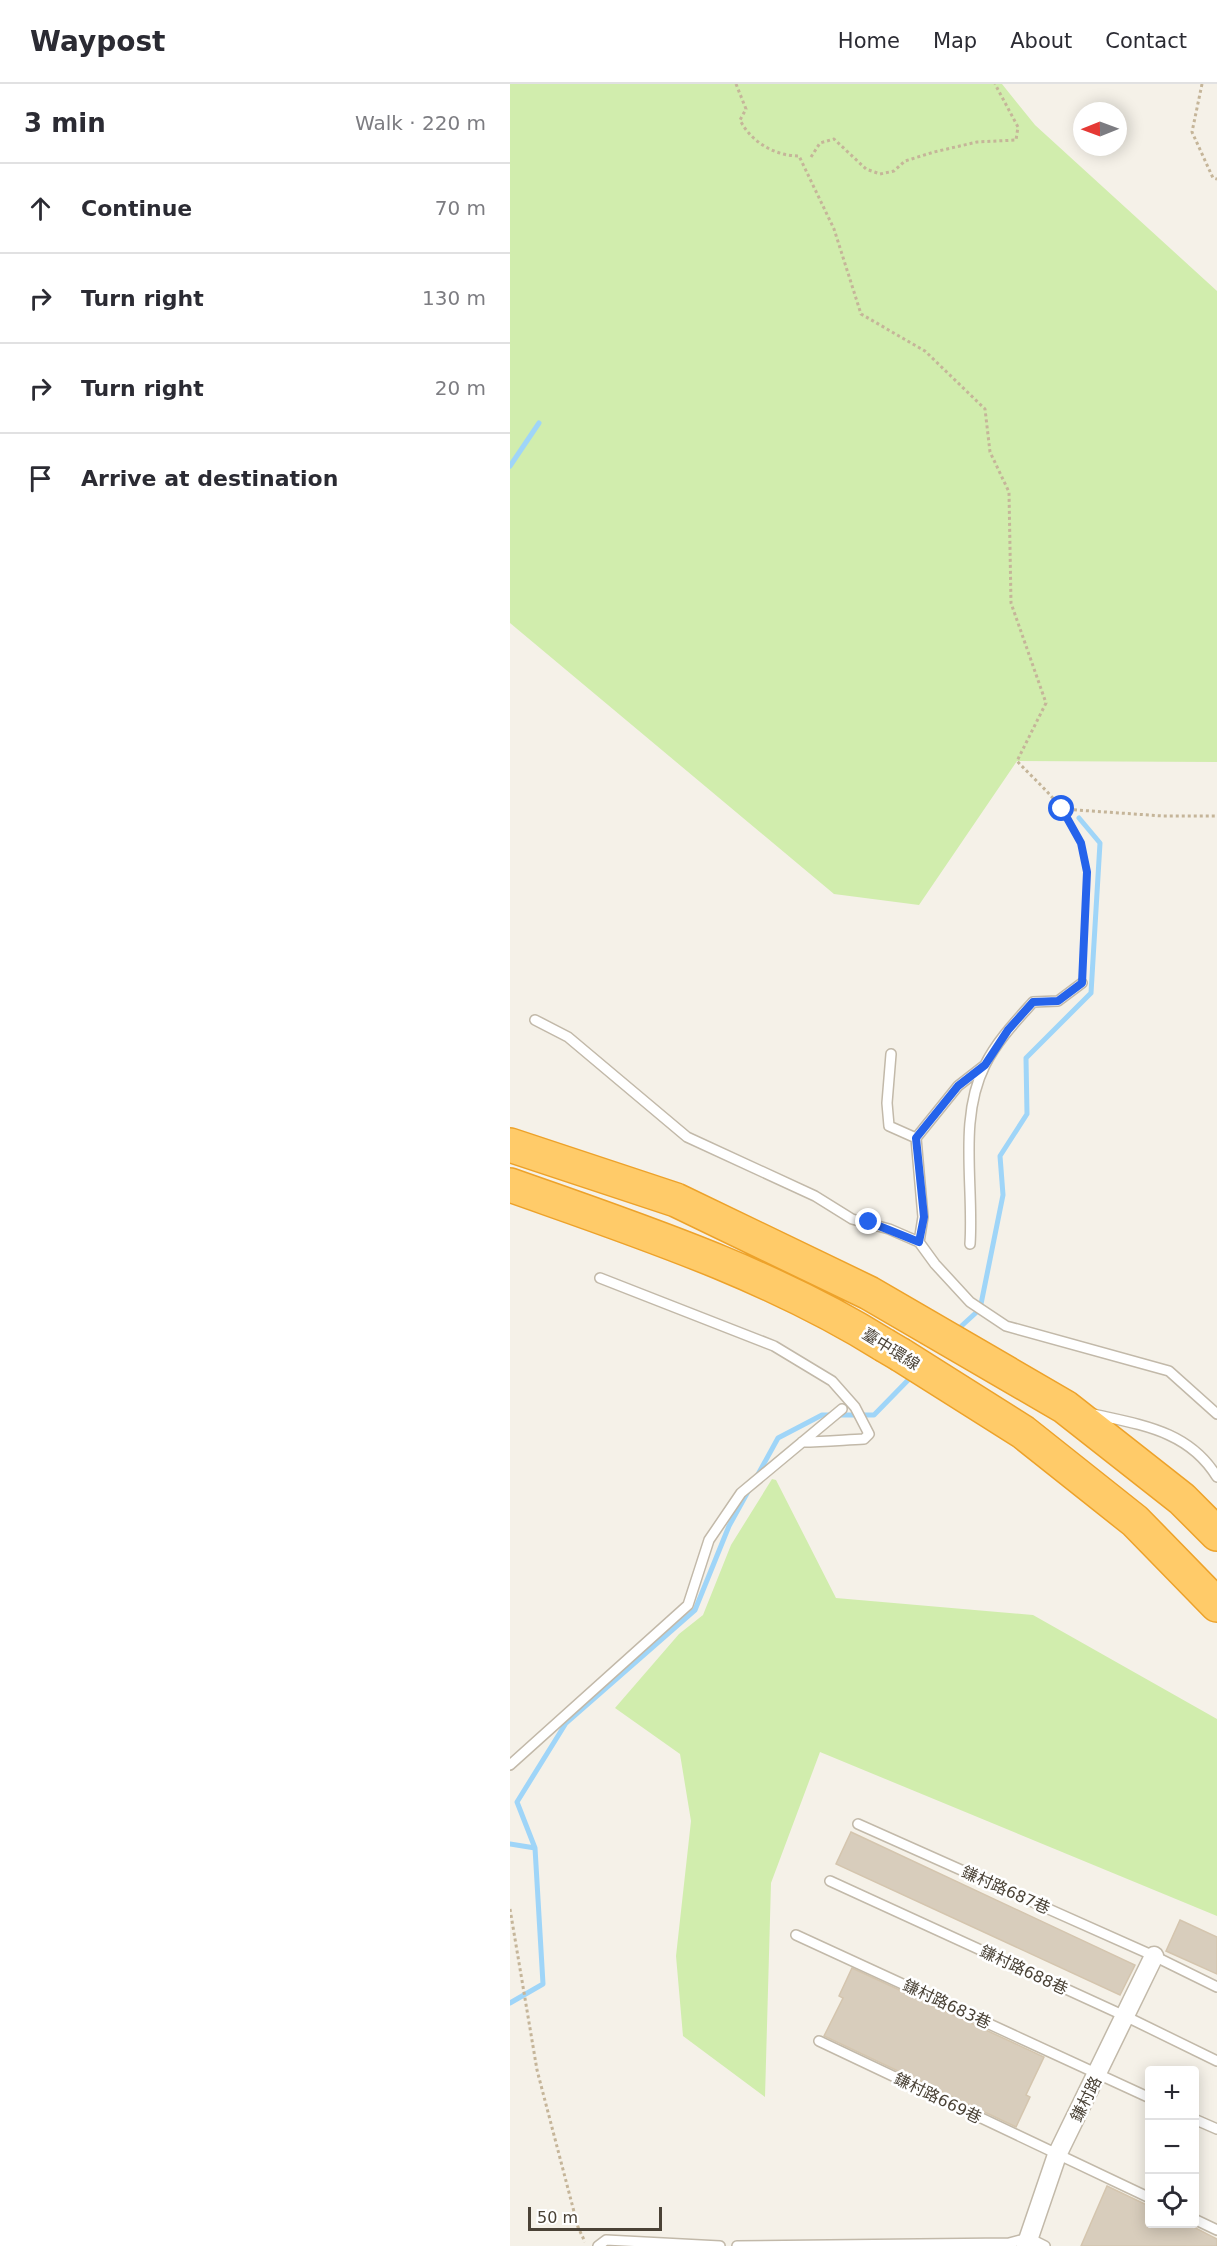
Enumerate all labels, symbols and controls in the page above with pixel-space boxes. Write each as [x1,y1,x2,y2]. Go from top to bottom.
text: Waypost [30,25,166,58]
text: Home [838,29,900,53]
text: Map [933,29,977,53]
text: About [1010,29,1072,53]
text: Contact [1105,29,1187,53]
north arrow [1073,102,1127,156]
text: 3 min [24,108,106,138]
text: Walk · 220 m [355,111,486,135]
icon: ahead [24,192,57,225]
text: Continue [81,196,192,221]
text: 70 m [435,196,486,220]
icon: right [24,282,57,315]
text: Turn right [81,286,204,311]
text: 130 m [422,286,486,310]
icon: right [24,372,57,405]
text: Turn right [81,376,204,401]
text: 20 m [435,376,486,400]
icon: arrive [24,462,57,495]
text: Arrive at destination [81,466,338,491]
route start [1048,795,1074,821]
route end [855,1208,881,1234]
street label: 臺中環線 [859,1324,923,1374]
street label: 鎌村路687巷 [959,1862,1053,1918]
street label: 鎌村路688巷 [977,1941,1071,1999]
street label: 鎌村路683巷 [900,1975,994,2033]
map controls [1145,2066,1199,2228]
button: + [1145,2066,1199,2120]
street label: 鎌村路669巷 [891,2069,985,2127]
street label: 鎌村路 [1067,2073,1105,2125]
button: − [1145,2120,1199,2174]
button: locate [1145,2174,1199,2228]
scale bar [528,2204,662,2232]
text: 50 m [537,2208,578,2227]

